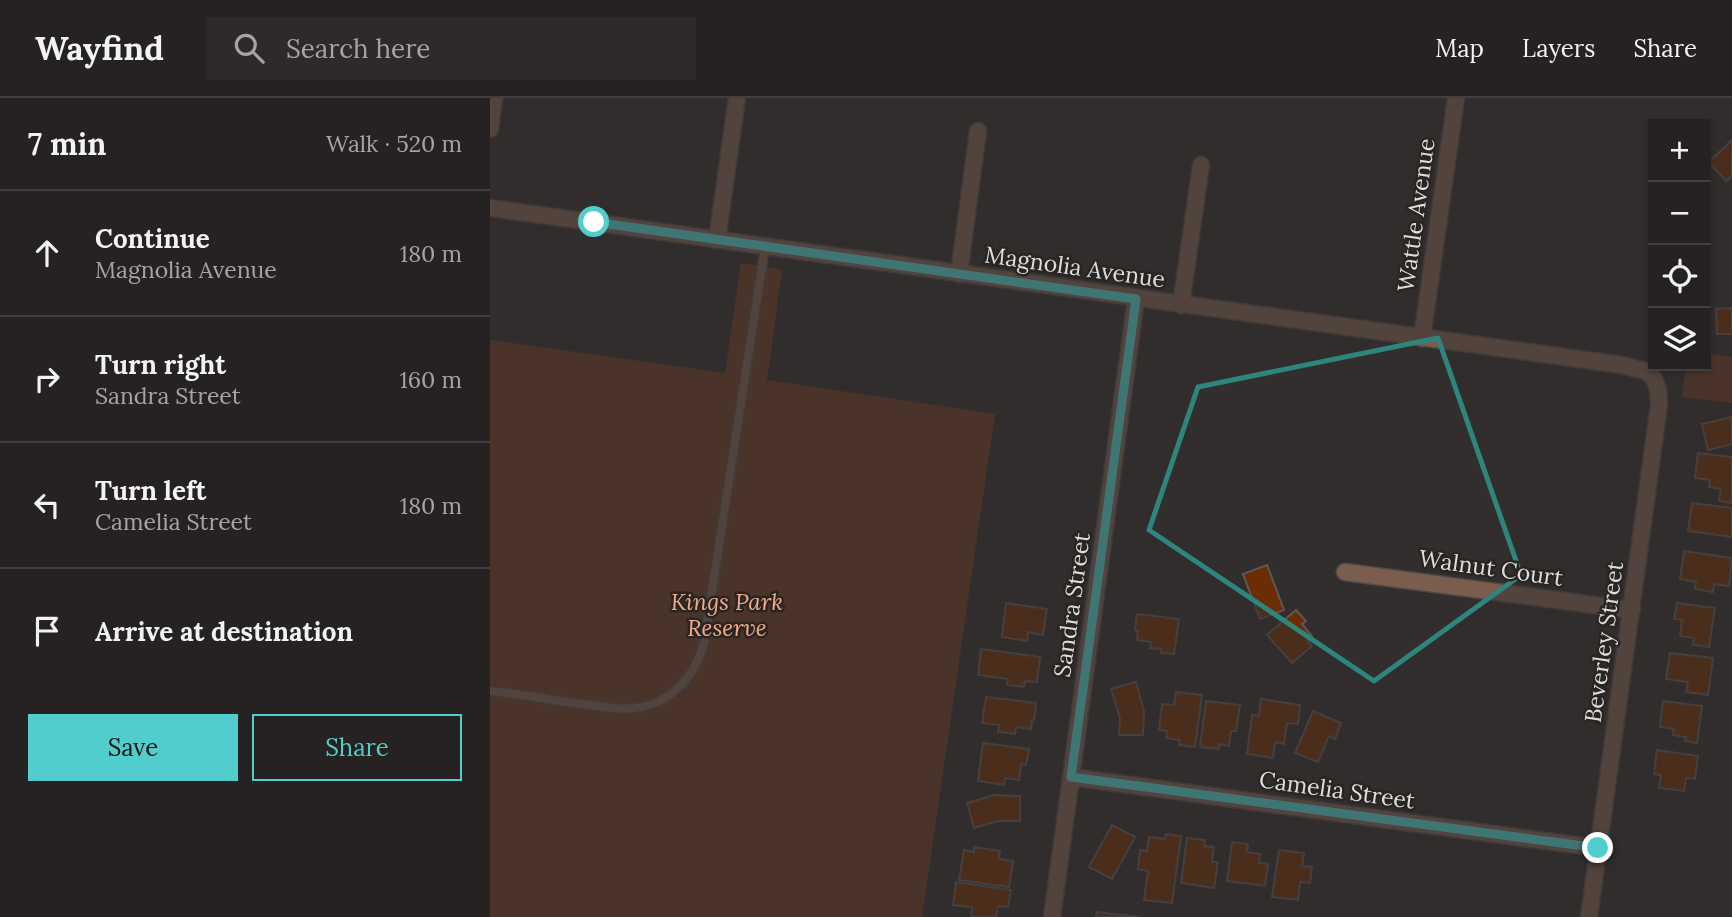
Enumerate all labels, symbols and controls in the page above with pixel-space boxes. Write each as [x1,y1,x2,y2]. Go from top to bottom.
search box [206,17,696,80]
text: Wayfind [35,27,164,69]
icon: search [230,29,268,67]
text: Search here [286,32,430,65]
text: Map [1435,33,1484,64]
text: Layers [1522,33,1595,64]
text: Share [1633,33,1697,64]
map controls [1648,119,1711,371]
button: + [1648,119,1711,182]
text: 7 min [28,125,107,163]
text: Walk · 520 m [326,129,462,158]
street label: Wattle Avenue [1390,136,1441,293]
button: − [1648,182,1711,245]
route start [578,206,609,237]
text: Continue [95,222,210,255]
icon: ahead [28,234,66,272]
text: 180 m [400,239,462,268]
street label: Magnolia Avenue [983,239,1167,294]
button: locate [1648,245,1711,308]
text: Magnolia Avenue [95,255,277,284]
button: layers [1648,308,1711,371]
text: Turn right [95,348,226,381]
icon: right [28,360,66,398]
text: 160 m [399,365,462,394]
text: Sandra Street [95,381,241,410]
text: Turn left [95,474,206,507]
icon: left [28,486,66,524]
text: 180 m [400,491,462,520]
text: Camelia Street [95,507,252,536]
street label: Sandra Street [1047,531,1096,679]
street label: Walnut Court [1417,543,1565,592]
street label: Beverley Street [1578,559,1629,724]
park label: Kings Park Reserve [671,587,783,642]
icon: arrive [28,612,66,650]
text: Arrive at destination [95,615,353,648]
button: Save [28,714,238,781]
button: Share [252,714,462,781]
street label: Camelia Street [1257,764,1417,815]
route end [1582,832,1613,863]

